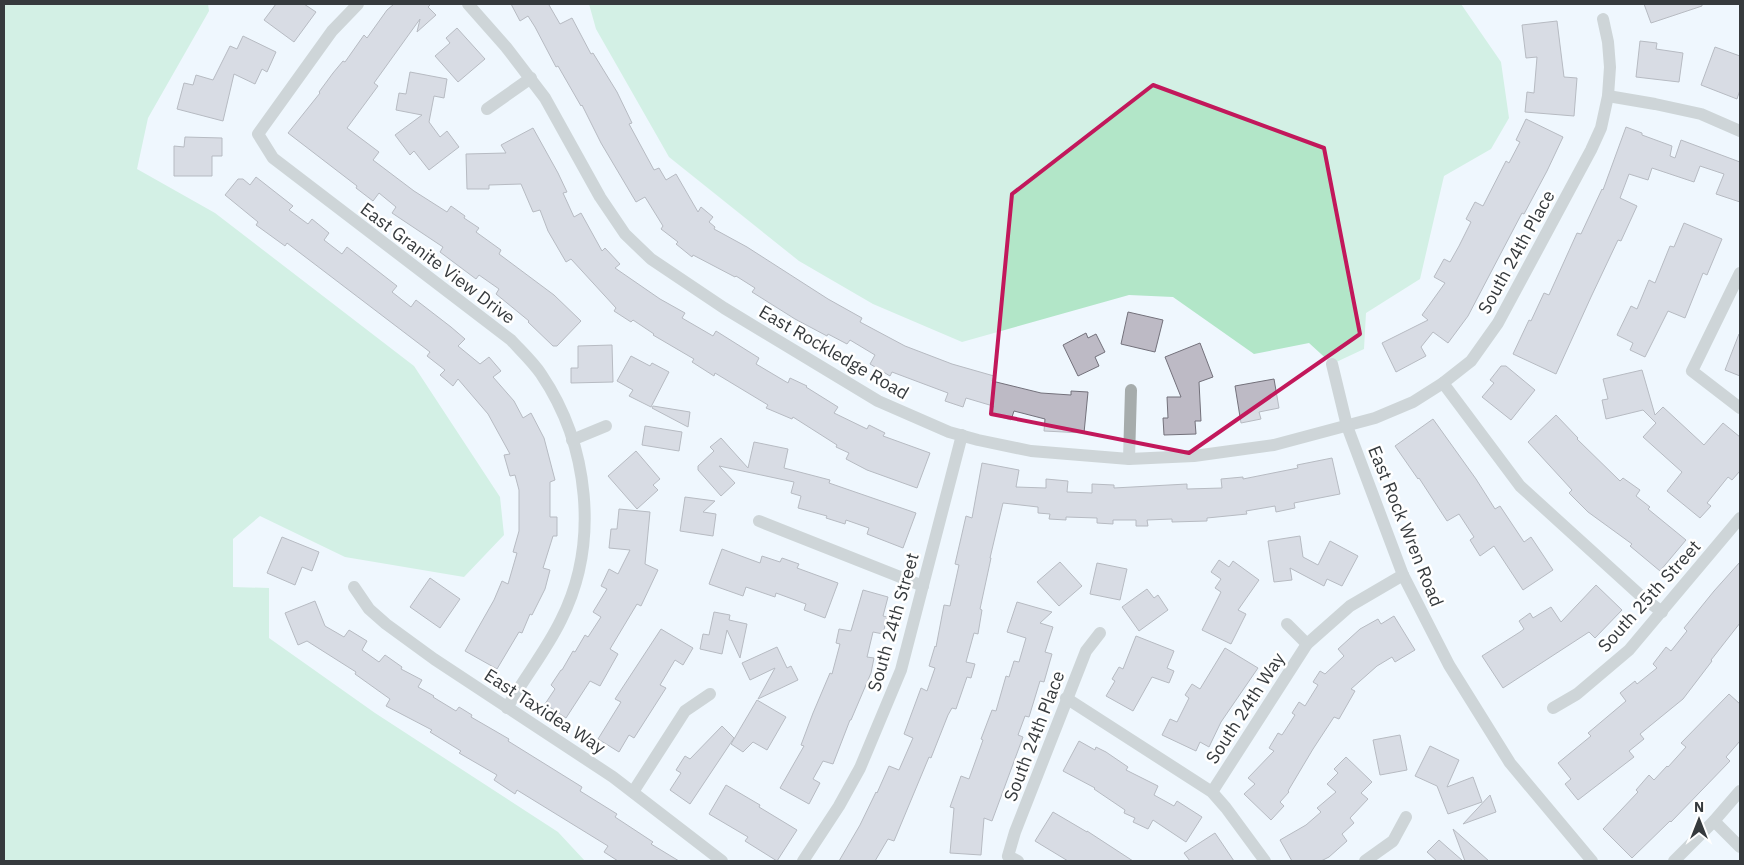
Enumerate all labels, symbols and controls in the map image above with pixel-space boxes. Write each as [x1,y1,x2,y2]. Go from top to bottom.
street label: South 24th Place [1472,186,1560,318]
street label: East Granite View Drive [356,197,520,329]
street label: East Rockledge Road [755,300,913,404]
street label: East Rock Wren Road [1363,442,1449,610]
street label: South 25th Street [1593,535,1705,657]
street label: South 24th Street [862,550,924,694]
street label: South 24th Way [1200,648,1290,768]
street label: East Taxidea Way [480,663,610,759]
street label: South 24th Place [999,667,1070,805]
north arrow [1674,795,1724,845]
text: N [1694,798,1704,816]

